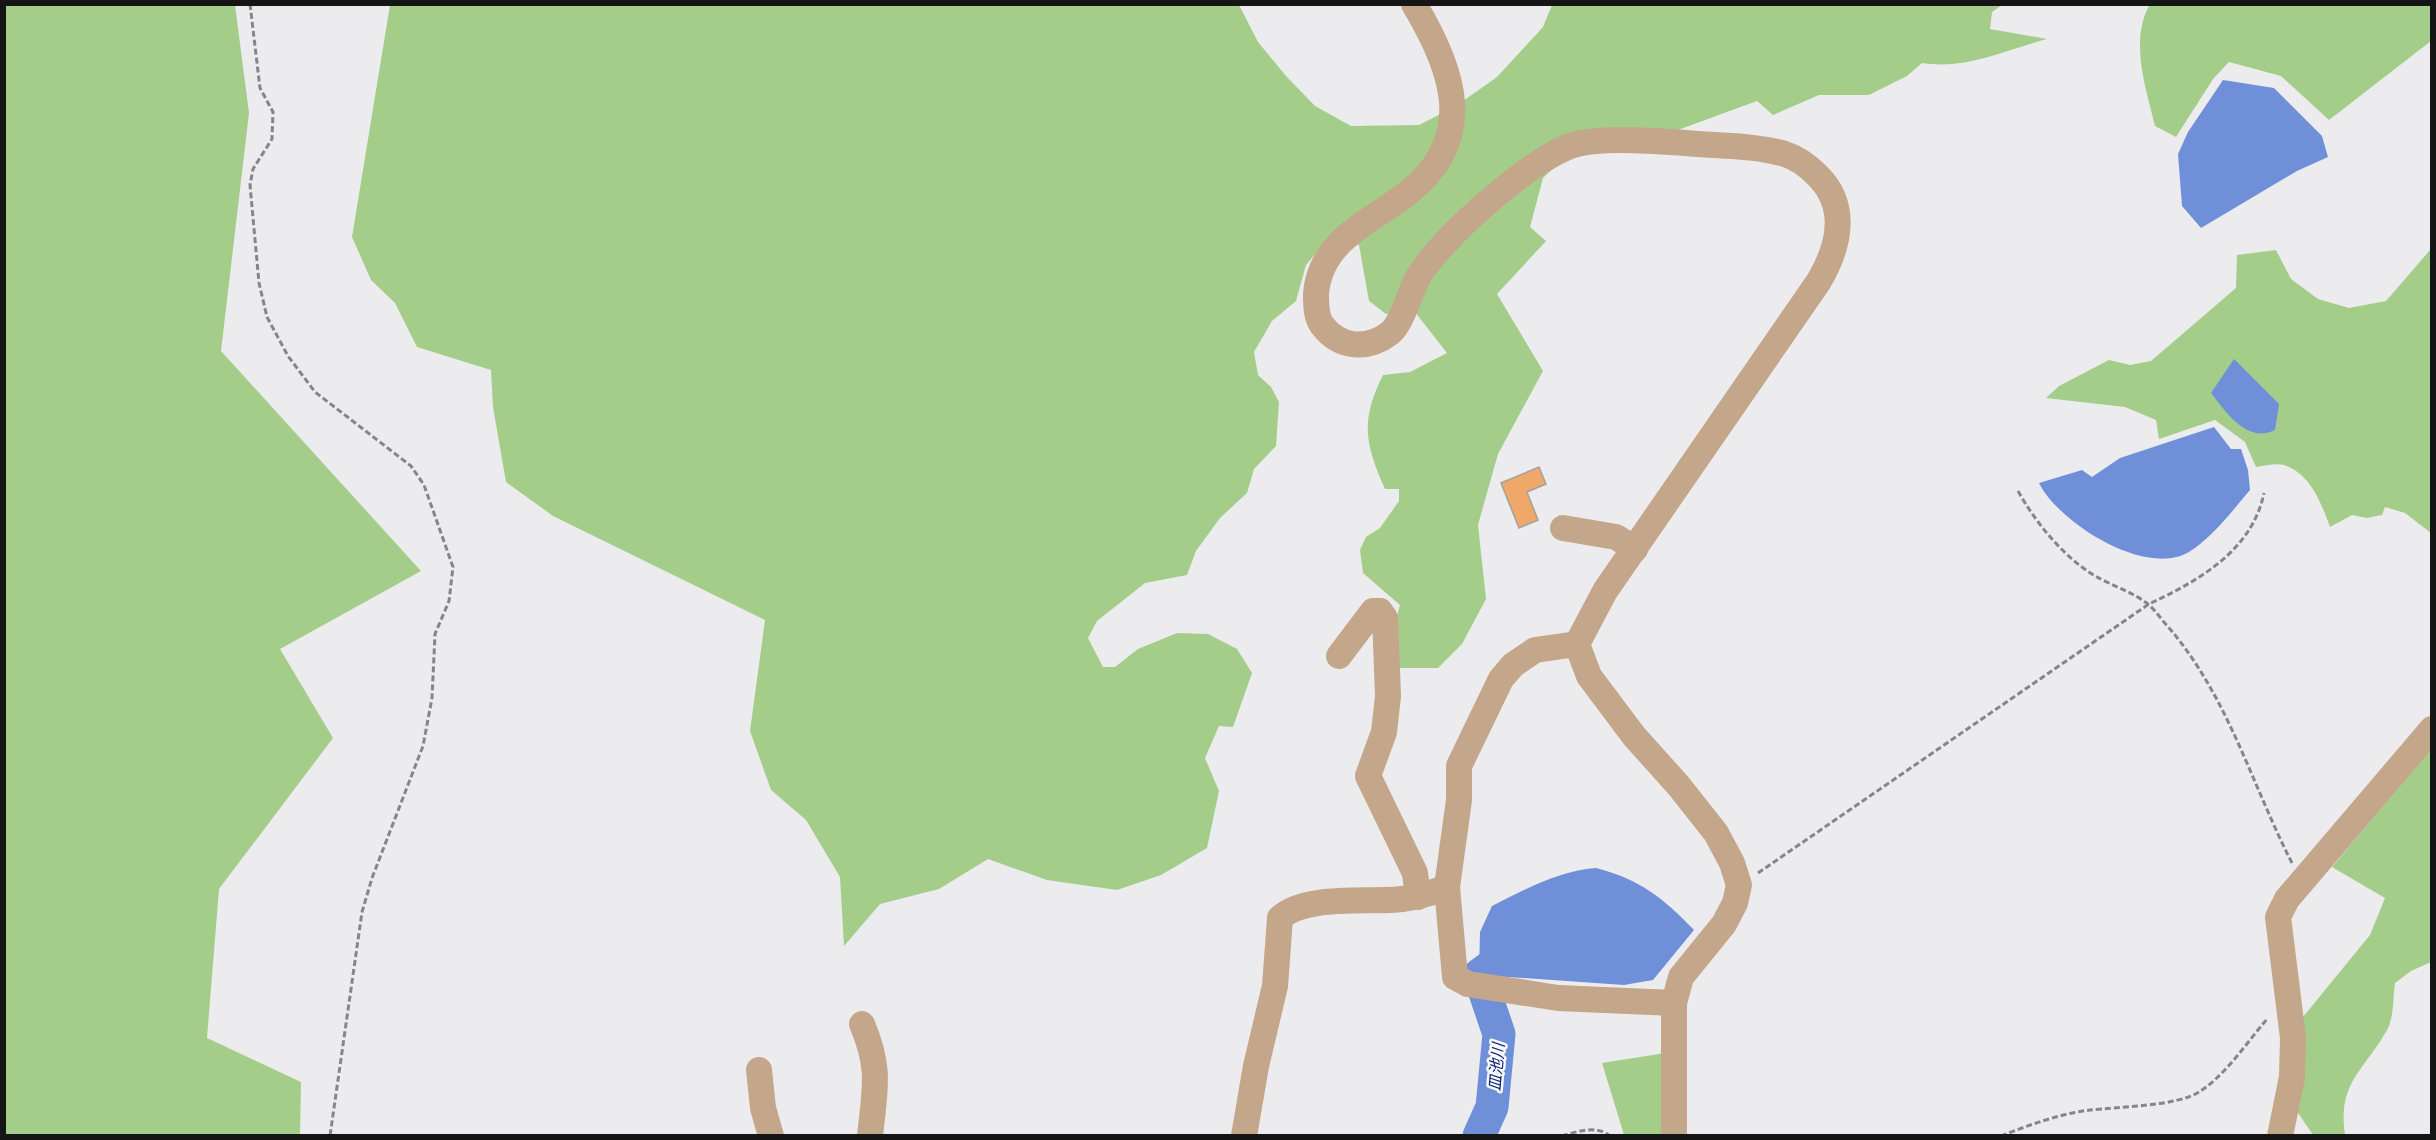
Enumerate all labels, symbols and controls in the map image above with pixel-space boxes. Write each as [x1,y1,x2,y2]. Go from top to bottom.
water label: 皿池川 [1485,1040,1507,1092]

